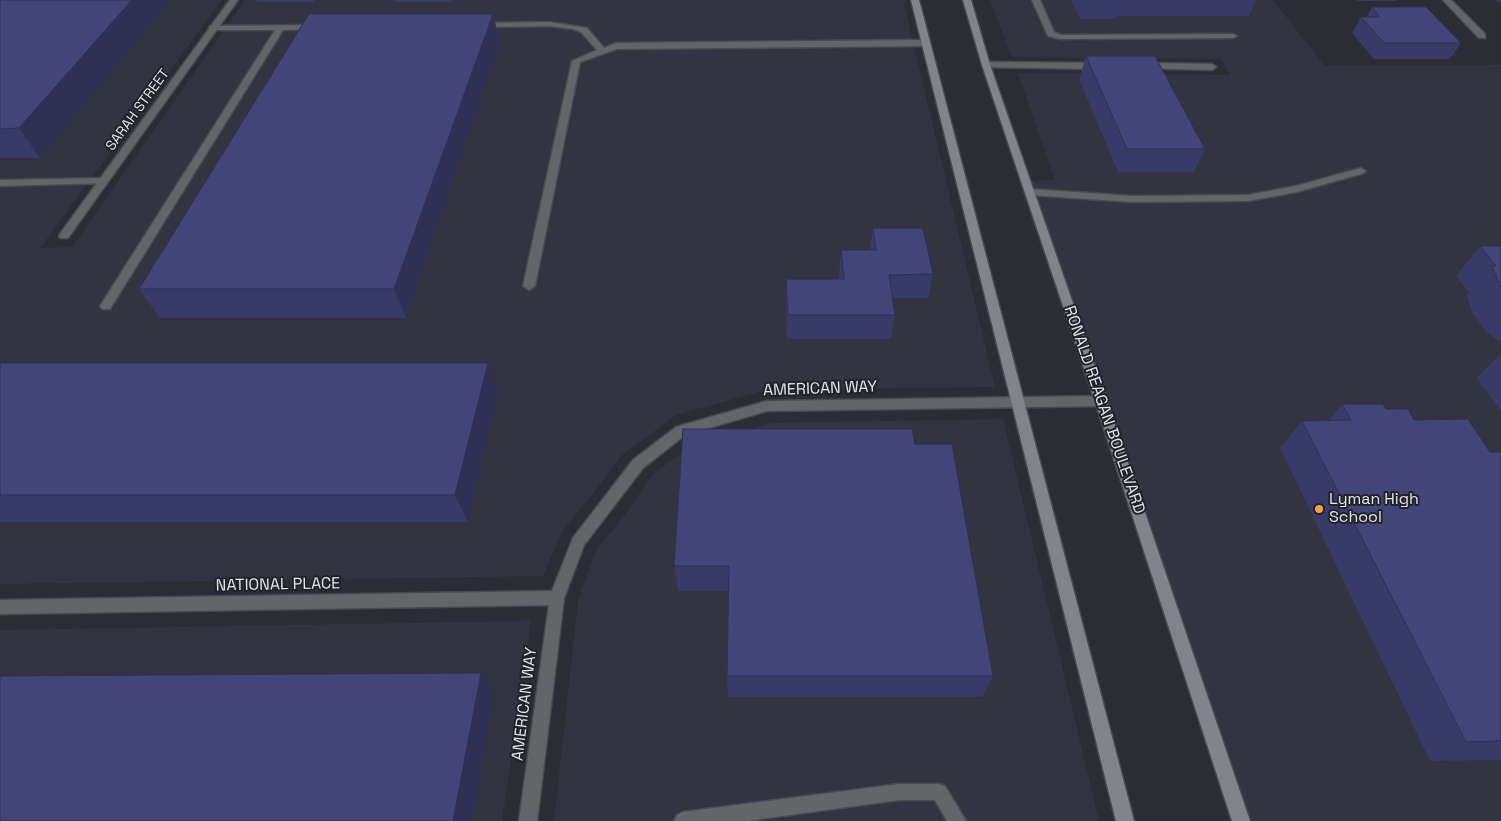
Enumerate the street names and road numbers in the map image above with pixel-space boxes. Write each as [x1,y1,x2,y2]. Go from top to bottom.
street label: SARAH STREET [103,66,173,154]
street label: RONALD REAGAN BOULEVARD [1059,303,1149,517]
street label: AMERICAN WAY [763,377,877,401]
street label: NATIONAL PLACE [216,574,340,596]
street label: AMERICAN WAY [509,646,541,762]

